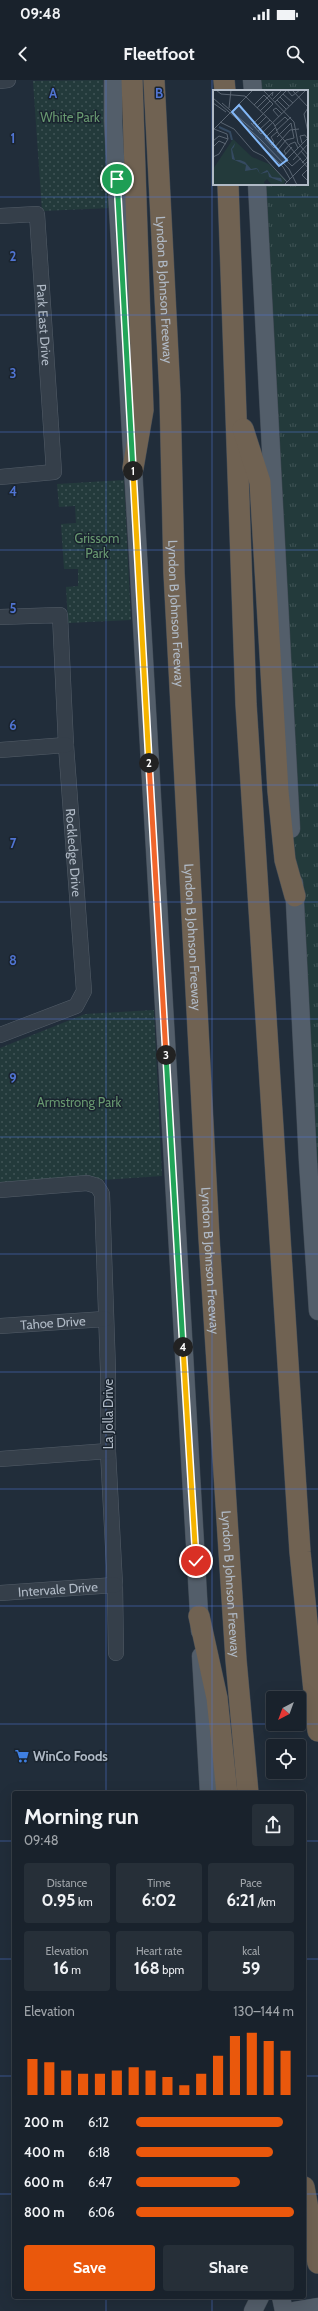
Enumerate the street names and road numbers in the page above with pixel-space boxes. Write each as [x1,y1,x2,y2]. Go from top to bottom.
street label: Lyndon B Johnson Freeway [153,216,176,364]
street label: Park East Drive [34,283,55,366]
street label: Lyndon B Johnson Freeway [165,540,188,688]
street label: Rockledge Drive [63,808,85,898]
street label: Lyndon B Johnson Freeway [181,863,205,1012]
street label: Lyndon B Johnson Freeway [198,1187,223,1335]
street label: Tahoe Drive [20,1312,86,1333]
street label: La Jolla Drive [100,1378,116,1449]
street label: Lyndon B Johnson Freeway [218,1510,244,1658]
street label: Intervale Drive [17,1578,99,1600]

